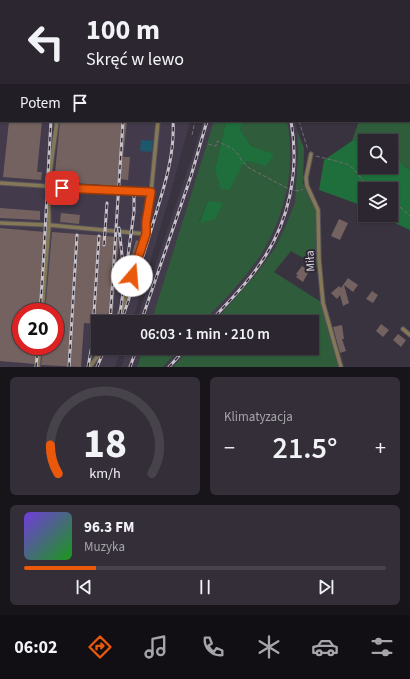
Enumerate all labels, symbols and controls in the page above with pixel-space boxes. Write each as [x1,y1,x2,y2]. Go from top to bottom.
text: 100 m [86,10,160,50]
icon: left [20,16,72,68]
text: Skręć w lewo [86,47,184,72]
icon: arrive [69,92,91,114]
text: Potem [20,93,61,114]
map controls [358,134,398,222]
button: search [358,134,398,174]
pin [45,171,79,205]
icon: arrive [51,177,73,199]
button: layers [358,182,398,222]
street label: Miła [301,250,320,272]
position arrow [111,255,153,297]
speed limit sign: 20 [12,303,64,355]
text: 06:03 · 1 min · 210 m [140,324,270,345]
text: Klimatyzacja [224,408,293,426]
text: 18 [83,414,127,474]
text: 21.5° [273,427,337,470]
text: − [224,432,235,464]
text: + [375,432,386,464]
text: km/h [89,463,121,484]
text: 96.3 FM [84,517,135,538]
text: Muzyka [84,538,125,556]
icon: previous [73,576,95,598]
icon: pause [194,576,216,598]
icon: next [315,576,337,598]
icon: directions [86,633,114,661]
icon: music [142,633,170,661]
icon: phone [199,633,227,661]
icon: climate [255,633,283,661]
icon: car [311,633,339,661]
icon: filters [368,633,396,661]
text: 06:02 [14,635,58,660]

